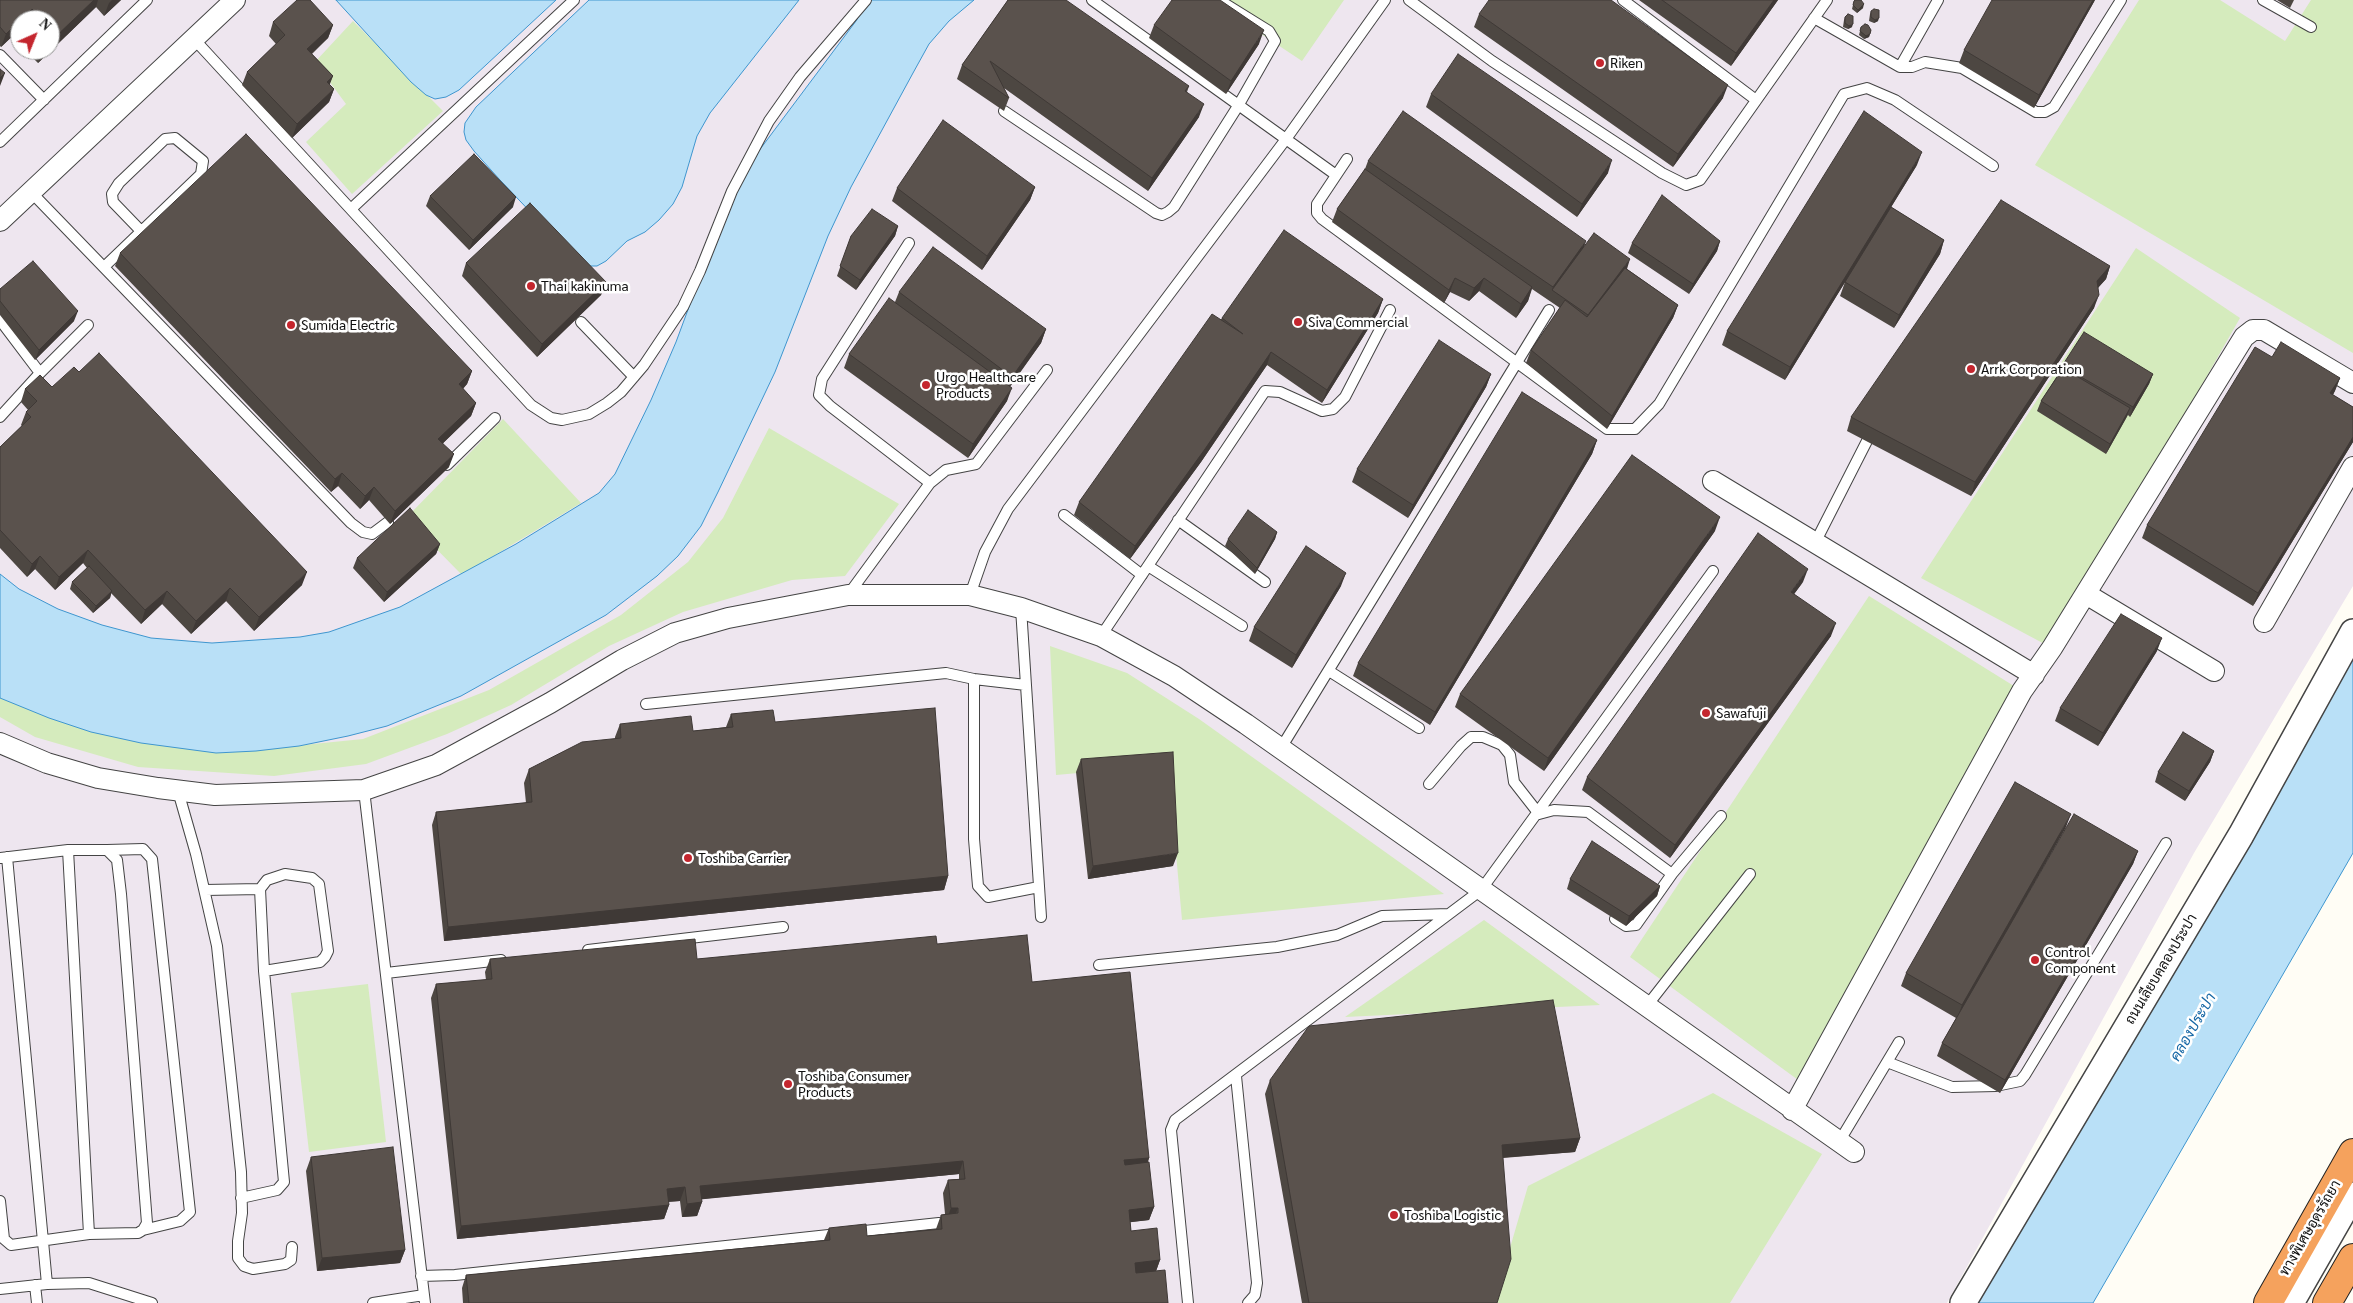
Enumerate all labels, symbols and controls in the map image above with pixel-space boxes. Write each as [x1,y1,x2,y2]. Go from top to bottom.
north arrow [10,10,60,60]
text: N [36,16,54,33]
place label: Riken [1610,55,1643,71]
marker: Riken [1594,57,1606,69]
place label: Thai kakinuma [541,278,629,294]
marker: Thai kakinuma [525,280,537,292]
place label: Siva Commercial [1308,314,1409,330]
marker: Siva Commercial [1292,316,1304,328]
place label: Sumida Electric [301,317,395,333]
marker: Sumida Electric [285,319,297,331]
place label: Arrk Corporation [1981,361,2082,377]
marker: Arrk Corporation [1965,363,1977,375]
place label: Urgo Healthcare Products [936,369,1036,402]
marker: Urgo Healthcare Products [920,379,932,391]
place label: Sawafuji [1716,705,1766,721]
marker: Sawafuji [1700,707,1712,719]
place label: Toshiba Carrier [698,850,789,866]
marker: Toshiba Carrier [682,852,694,864]
street label: ถนนเลียบคลองประปา [2121,911,2201,1027]
place label: Control Component [2045,944,2116,976]
marker: Control Component [2029,954,2041,966]
water label: คลองประปา [2166,990,2220,1064]
place label: Toshiba Consumer Products [798,1068,909,1100]
marker: Toshiba Consumer Products [782,1078,794,1090]
street label: ทางพิเศษอุดรรัถยา [2276,1177,2344,1279]
place label: Toshiba Logistic [1404,1207,1501,1223]
marker: Toshiba Logistic [1388,1209,1400,1221]

